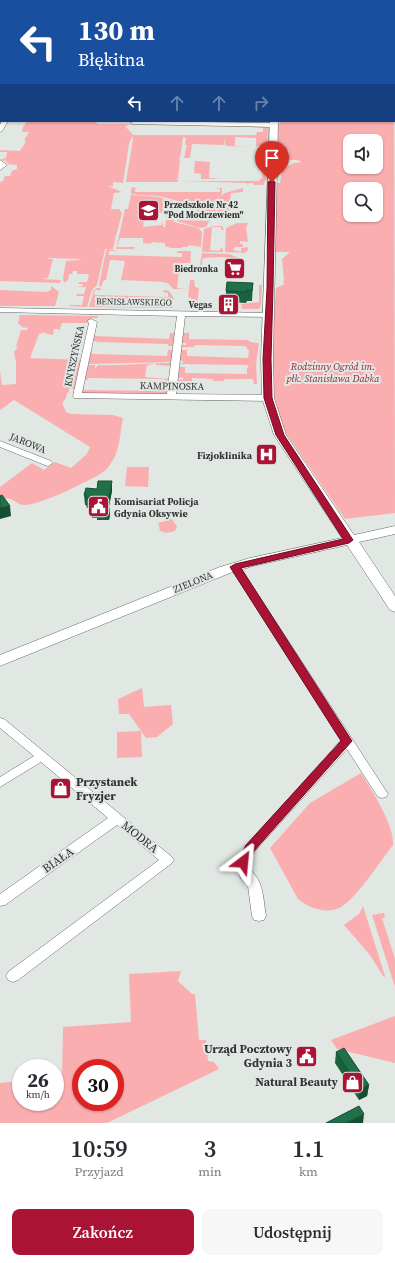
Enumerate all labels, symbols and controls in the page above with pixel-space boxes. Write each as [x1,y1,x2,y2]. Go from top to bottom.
text: 130 m [78,11,155,49]
icon: left [12,16,64,68]
text: Błękitna [78,47,145,72]
icon: left [124,92,146,114]
icon: ahead [166,92,188,114]
icon: ahead [208,92,230,114]
icon: right [250,92,272,114]
map controls [343,134,383,222]
button: sound [343,134,383,174]
pin [255,141,289,182]
icon: arrive [261,147,283,169]
button: search [343,182,383,222]
school or university icon: Przedszkole Nr 42 "Pod Modrzewiem" [136,197,162,223]
place label: Przedszkole Nr 42 "Pod Modrzewiem" [164,199,243,221]
supermarket icon: Biedronka [221,256,247,282]
place label: Biedronka [174,263,218,275]
building icon: Vegas [215,292,241,318]
street label: BENISŁAWSKIEGO [96,295,172,309]
place label: Vegas [189,299,212,311]
street label: KNYSZYŃSKA [61,324,87,388]
park label: Rodzinny Ogród im. płk. Stanisława Dabka [285,360,380,385]
street label: KAMPINOSKA [140,379,205,393]
street label: JAROWA [7,429,48,456]
hospital icon: Fizjoklinika [254,442,280,468]
place label: Fizjoklinika [197,449,253,462]
public building icon: Komisariat Policja Gdynia Oksywie [85,494,111,520]
place label: Komisariat Policja Gdynia Oksywie [114,495,199,520]
street label: ZIELONA [171,568,215,596]
place label: Przystanek Fryzjer [76,774,138,804]
shop icon: Przystanek Fryzjer [48,776,74,802]
street label: MODRA [118,817,162,857]
position arrow [222,841,264,883]
street label: BIAŁA [39,843,77,877]
place label: Urząd Pocztowy Gdynia 3 [204,1041,293,1071]
public building icon: Urząd Pocztowy Gdynia 3 [294,1043,320,1069]
speed limit sign: 30 [72,1059,124,1111]
text: 26 [27,1066,49,1094]
shop icon: Natural Beauty [340,1069,366,1095]
place label: Natural Beauty [255,1074,339,1090]
text: km/h [26,1088,50,1101]
text: 10:59 [71,1132,128,1165]
text: 3 [204,1132,216,1165]
text: 1.1 [292,1132,324,1165]
text: Przyjazd [75,1163,124,1180]
text: min [198,1163,222,1180]
text: km [299,1163,318,1180]
button: Zakończ [12,1209,194,1255]
button: Udostępnij [202,1209,383,1255]

